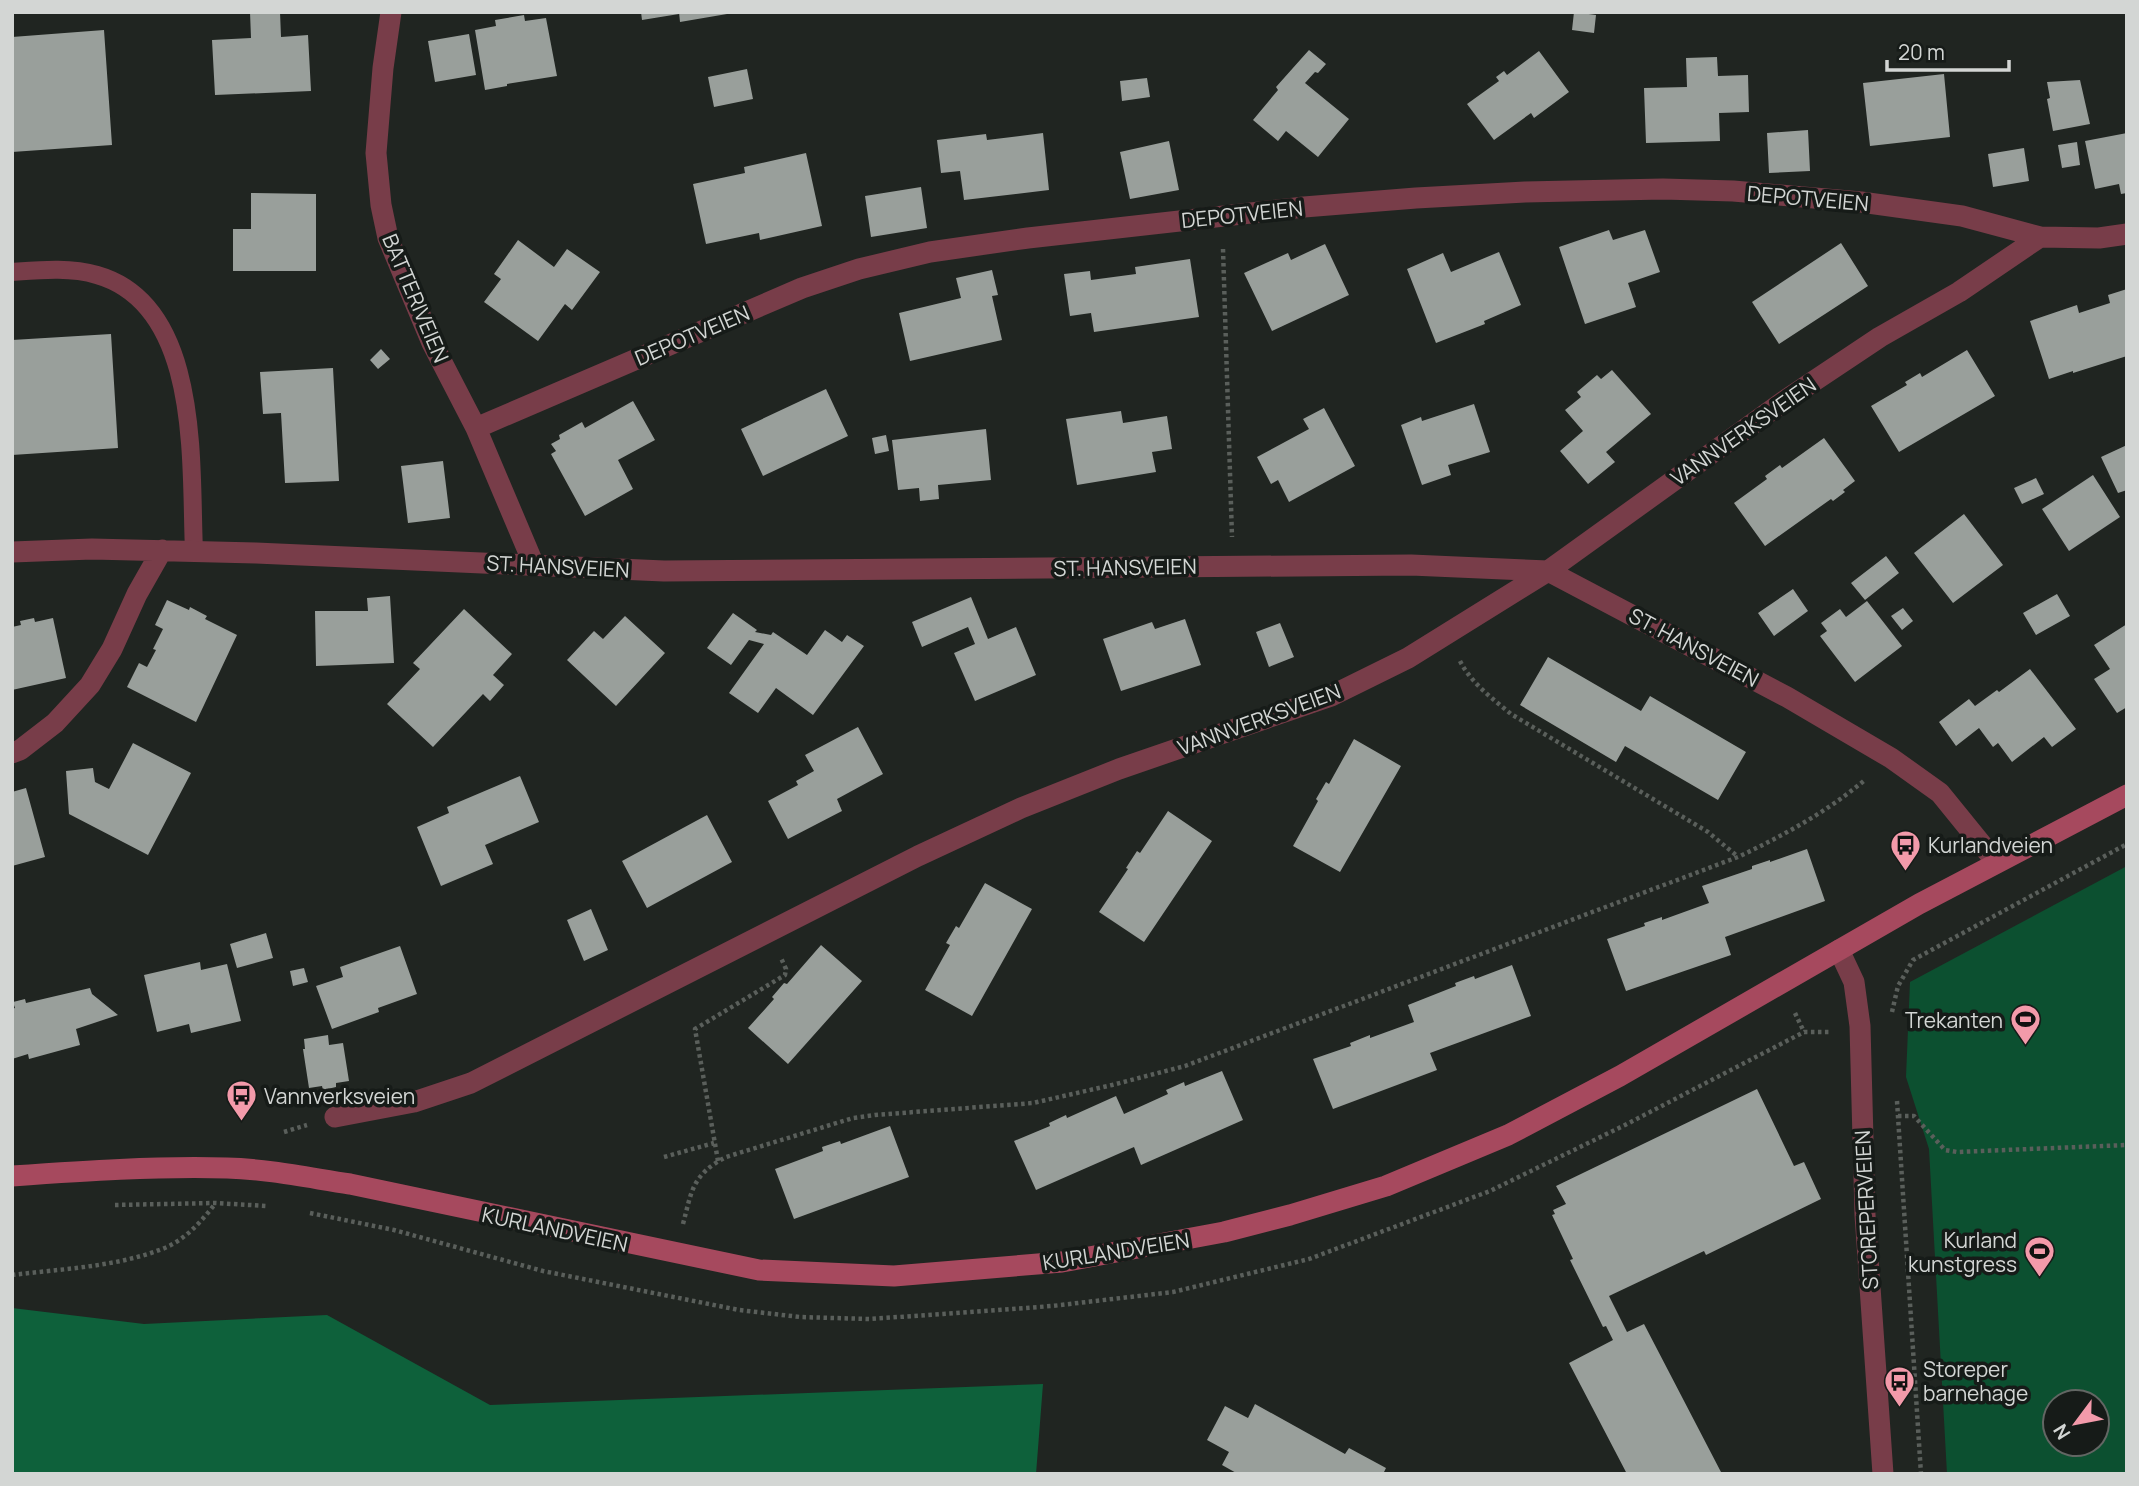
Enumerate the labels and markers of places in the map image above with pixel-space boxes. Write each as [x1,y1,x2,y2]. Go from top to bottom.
bus stop icon: Kurlandveien [1888,828,1922,872]
place label: Kurlandveien [1928,831,2053,859]
sports icon: Trekanten [2009,1003,2043,1047]
place label: Trekanten [1905,1006,2003,1034]
bus stop icon: Vannverksveien [224,1079,258,1123]
place label: Vannverksveien [264,1082,415,1110]
place label: Kurland kunstgress [1908,1226,2017,1278]
sports icon: Kurland kunstgress [2023,1235,2057,1279]
place label: Storeper barnehage [1923,1355,2028,1407]
bus stop icon: Storeper barnehage [1883,1364,1917,1408]

